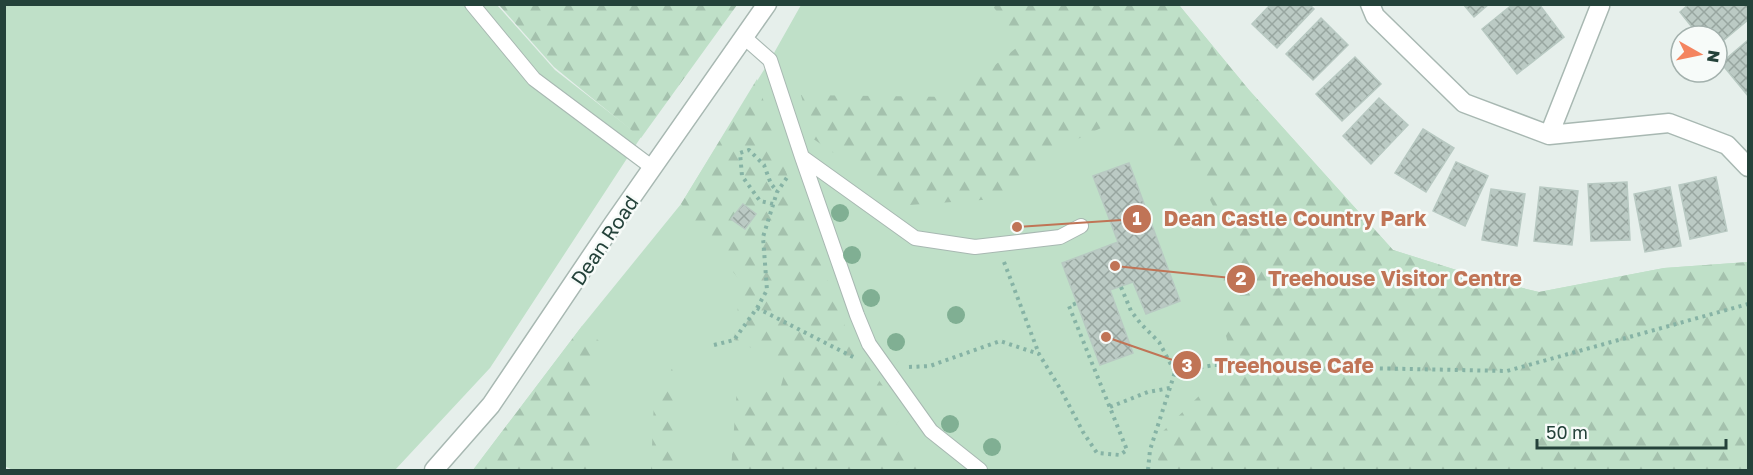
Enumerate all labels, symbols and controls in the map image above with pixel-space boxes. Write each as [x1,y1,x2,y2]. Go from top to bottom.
north arrow [1669,24,1729,84]
text: N [1703,49,1725,64]
street label: Dean Road [565,191,643,289]
callout: Dean Castle Country Park [1122,200,1439,239]
text: Dean Castle Country Park [1163,205,1427,231]
text: 1 [1132,207,1142,229]
callout: Treehouse Visitor Centre [1226,260,1534,299]
text: Treehouse Visitor Centre [1268,265,1522,291]
text: 2 [1236,267,1247,289]
callout: Treehouse Cafe [1172,346,1385,385]
text: Treehouse Cafe [1214,352,1374,378]
text: 3 [1182,354,1193,376]
scale bar [1537,412,1726,450]
text: 50 m [1546,421,1588,443]

